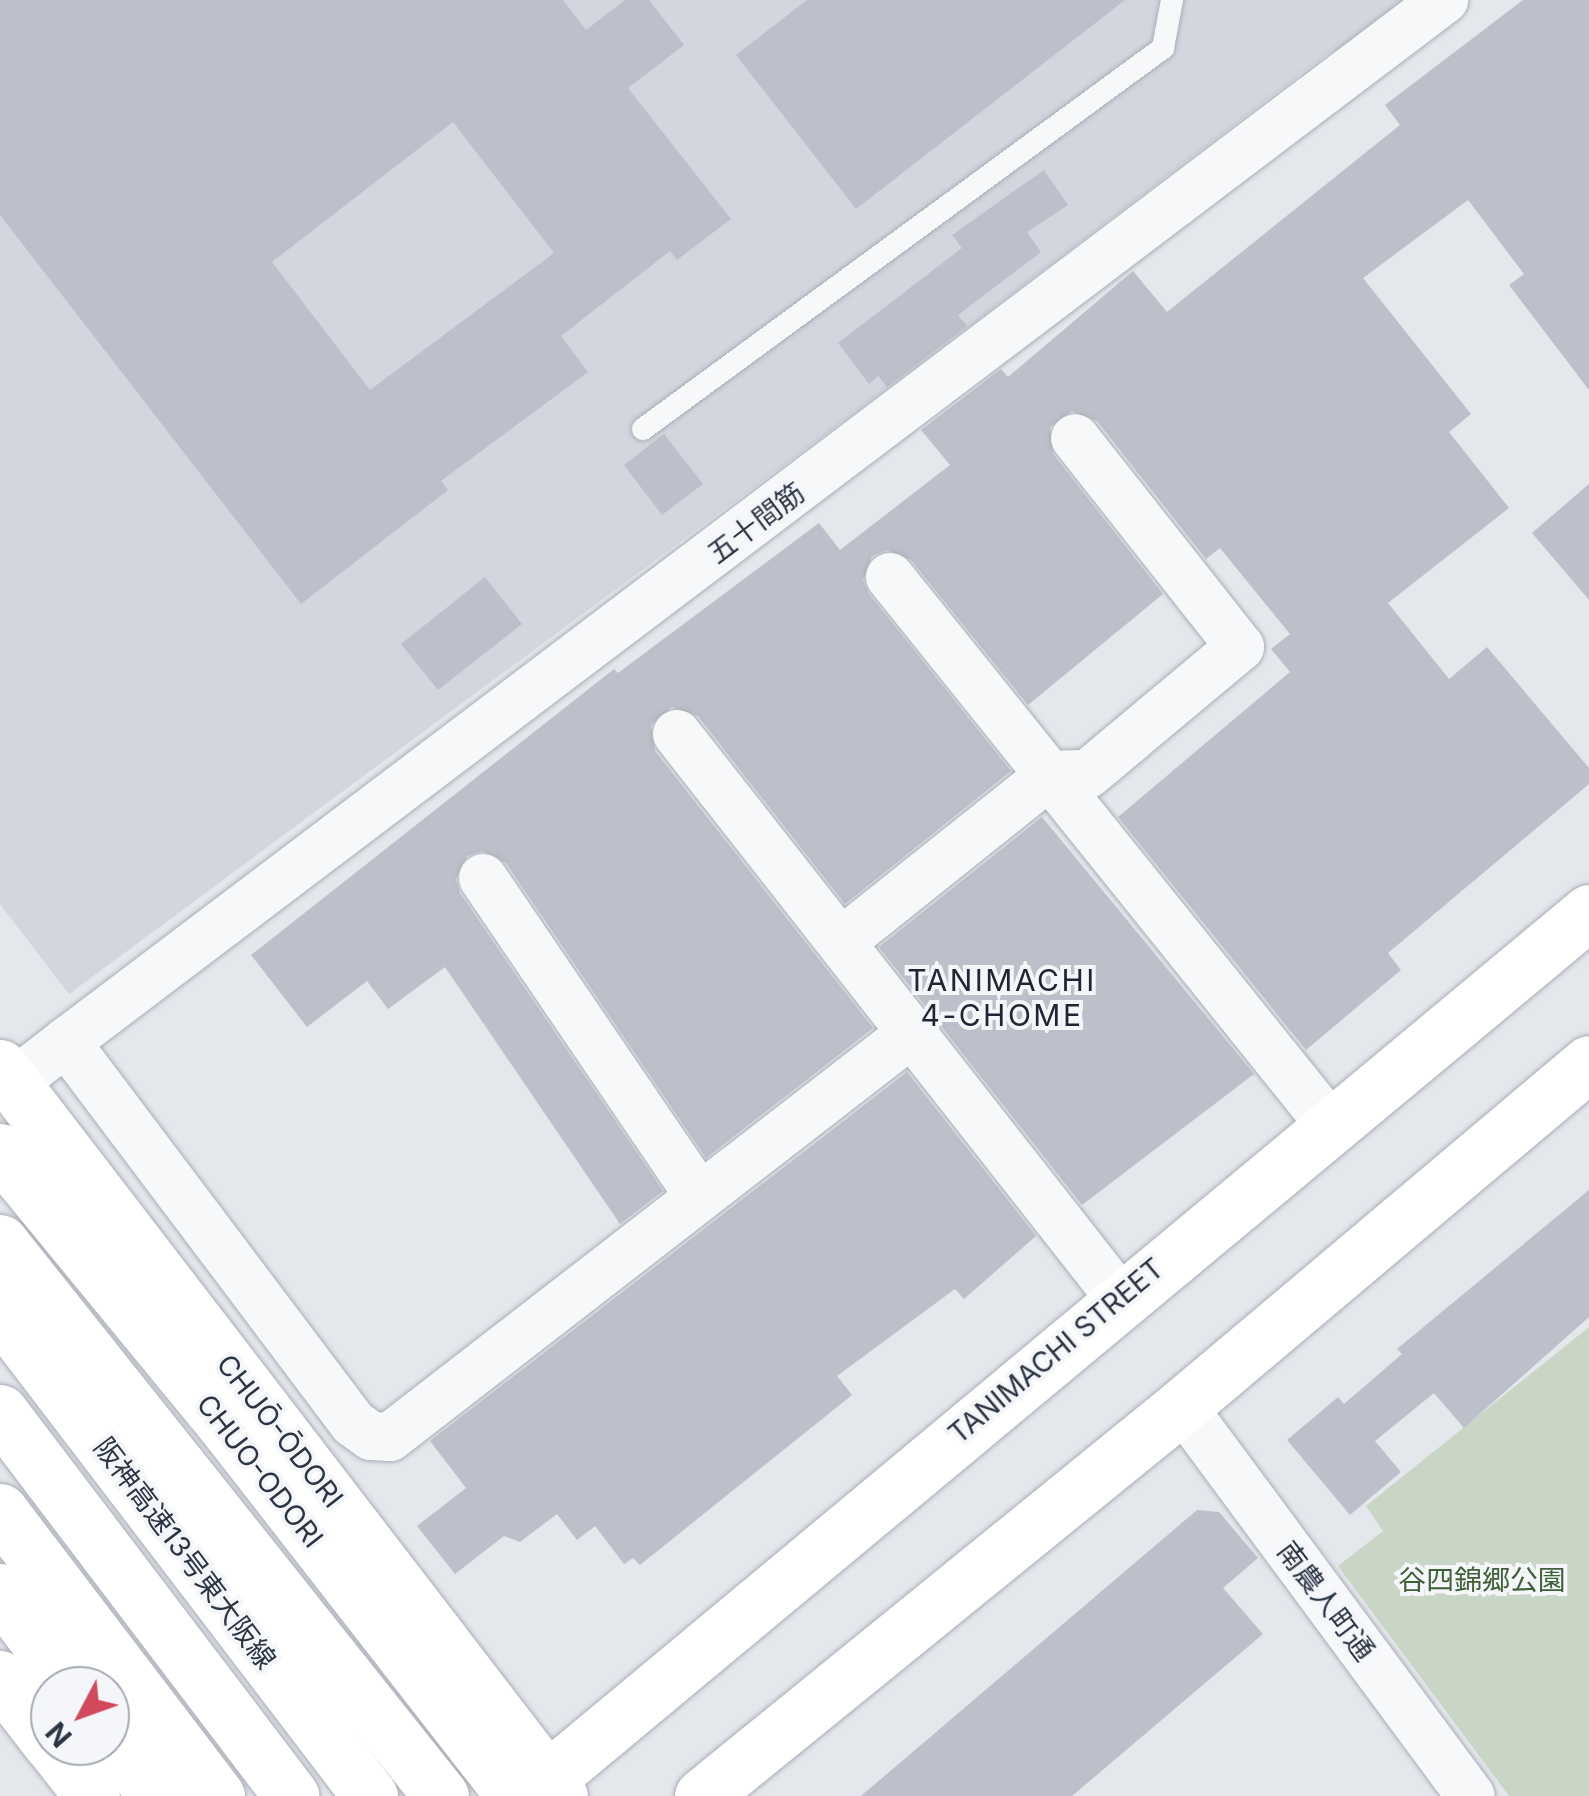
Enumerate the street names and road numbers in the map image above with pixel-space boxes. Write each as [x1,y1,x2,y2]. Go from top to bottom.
street label: 五十間筋 [701,476,811,570]
street label: TANIMACHI STREET [942,1251,1170,1451]
street label: CHUŌ-ŌDORI [210,1348,350,1514]
street label: CHUO-ODORI [190,1388,330,1554]
street label: 阪神高速13号東大阪線 [87,1431,283,1675]
street label: 南農人町通 [1270,1535,1382,1667]

